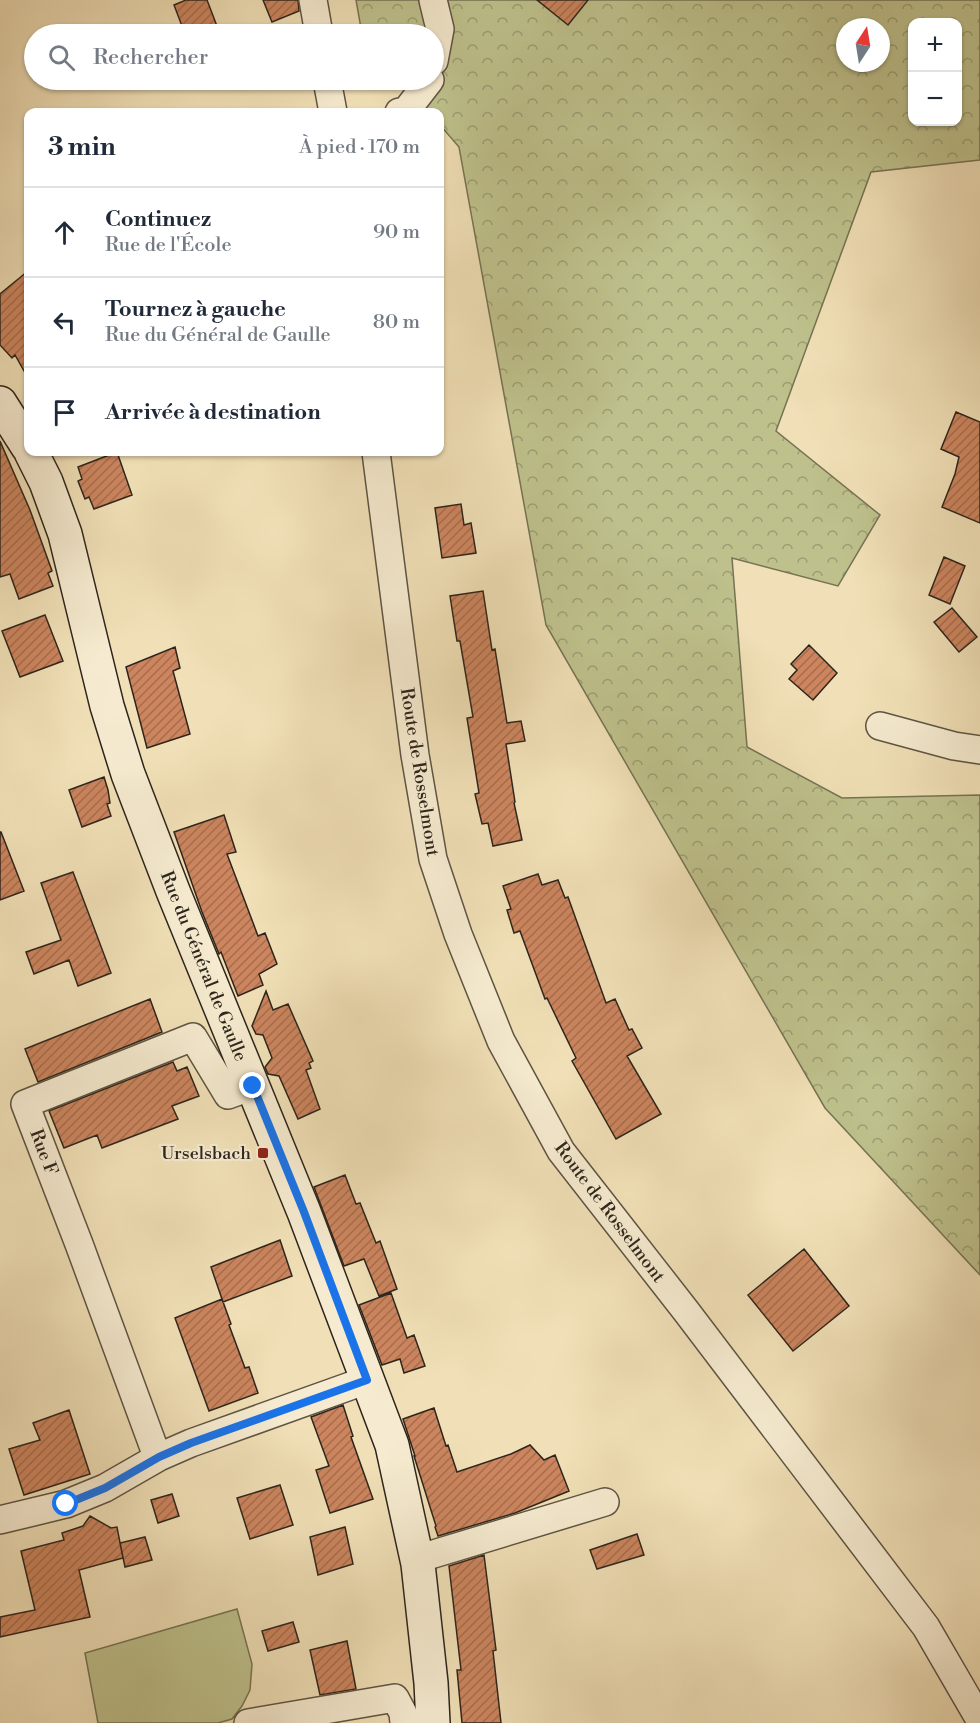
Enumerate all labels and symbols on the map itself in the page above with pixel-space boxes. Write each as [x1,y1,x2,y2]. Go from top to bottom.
north arrow [836,18,890,72]
street label: Route de Rosselmont [395,686,444,859]
street label: Rue du Général de Gaulle [155,868,252,1065]
route end [239,1072,265,1098]
street label: Rue F [24,1126,63,1179]
street label: Route de Rosselmont [549,1137,670,1288]
place label: Urselsbach [161,1142,251,1165]
marker: Urselsbach [256,1146,270,1160]
route start [52,1490,78,1516]

